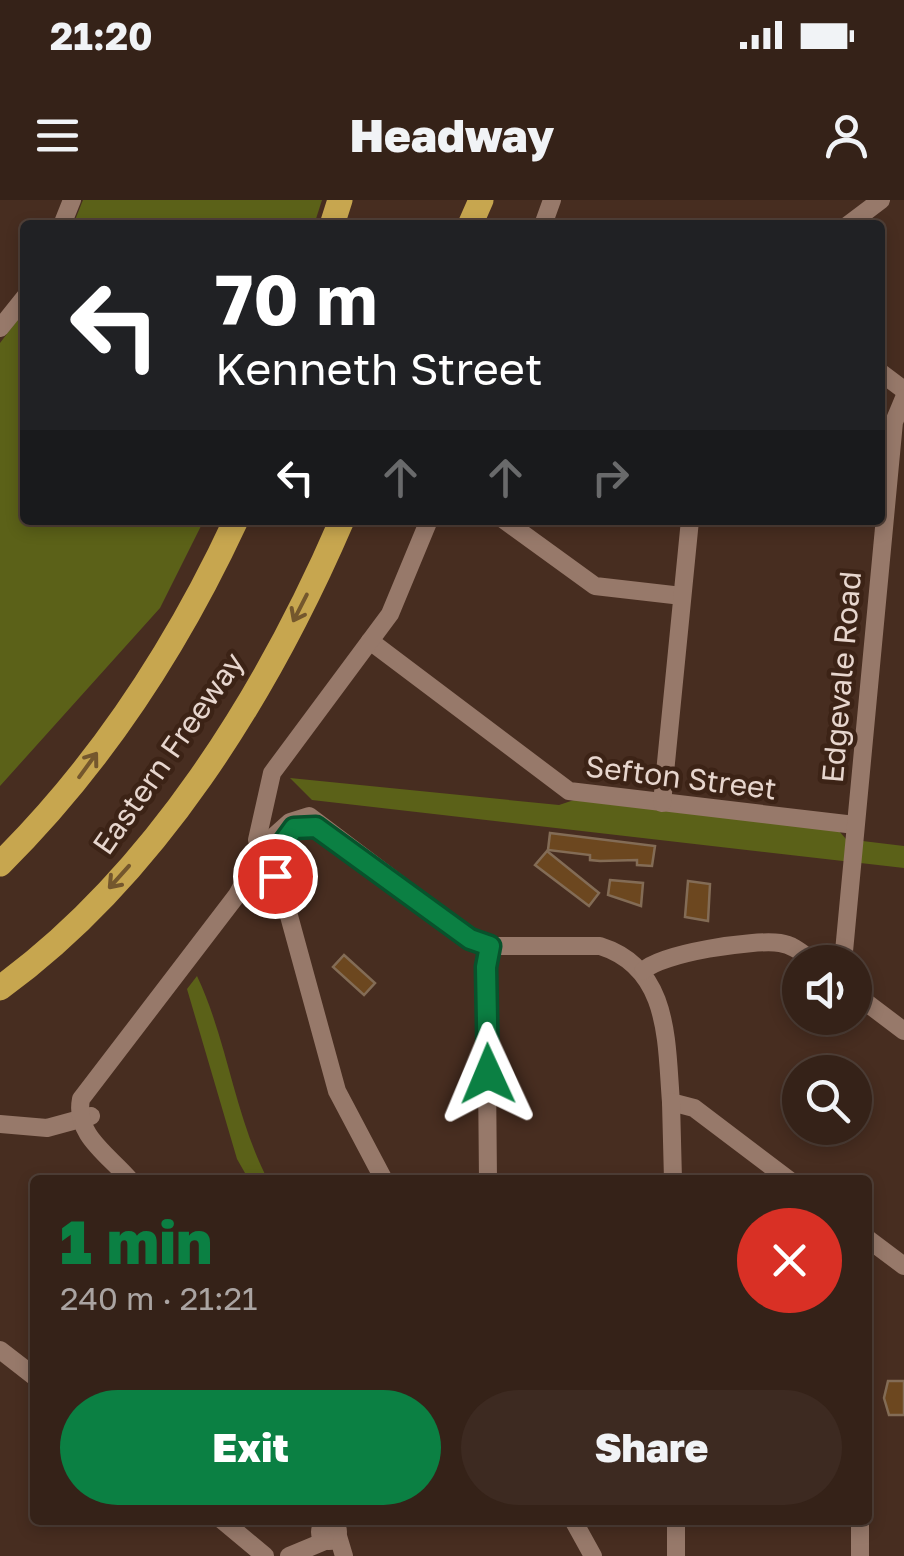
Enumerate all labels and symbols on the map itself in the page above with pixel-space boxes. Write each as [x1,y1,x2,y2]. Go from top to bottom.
street label: Edgevale Road [814,570,868,784]
one-way arrow [290,593,309,622]
street label: Eastern Freeway [85,645,251,861]
street label: Sefton Street [583,747,779,807]
one-way arrow [78,752,99,779]
pin [233,834,318,919]
one-way arrow [108,864,131,889]
position arrow [436,1022,540,1126]

